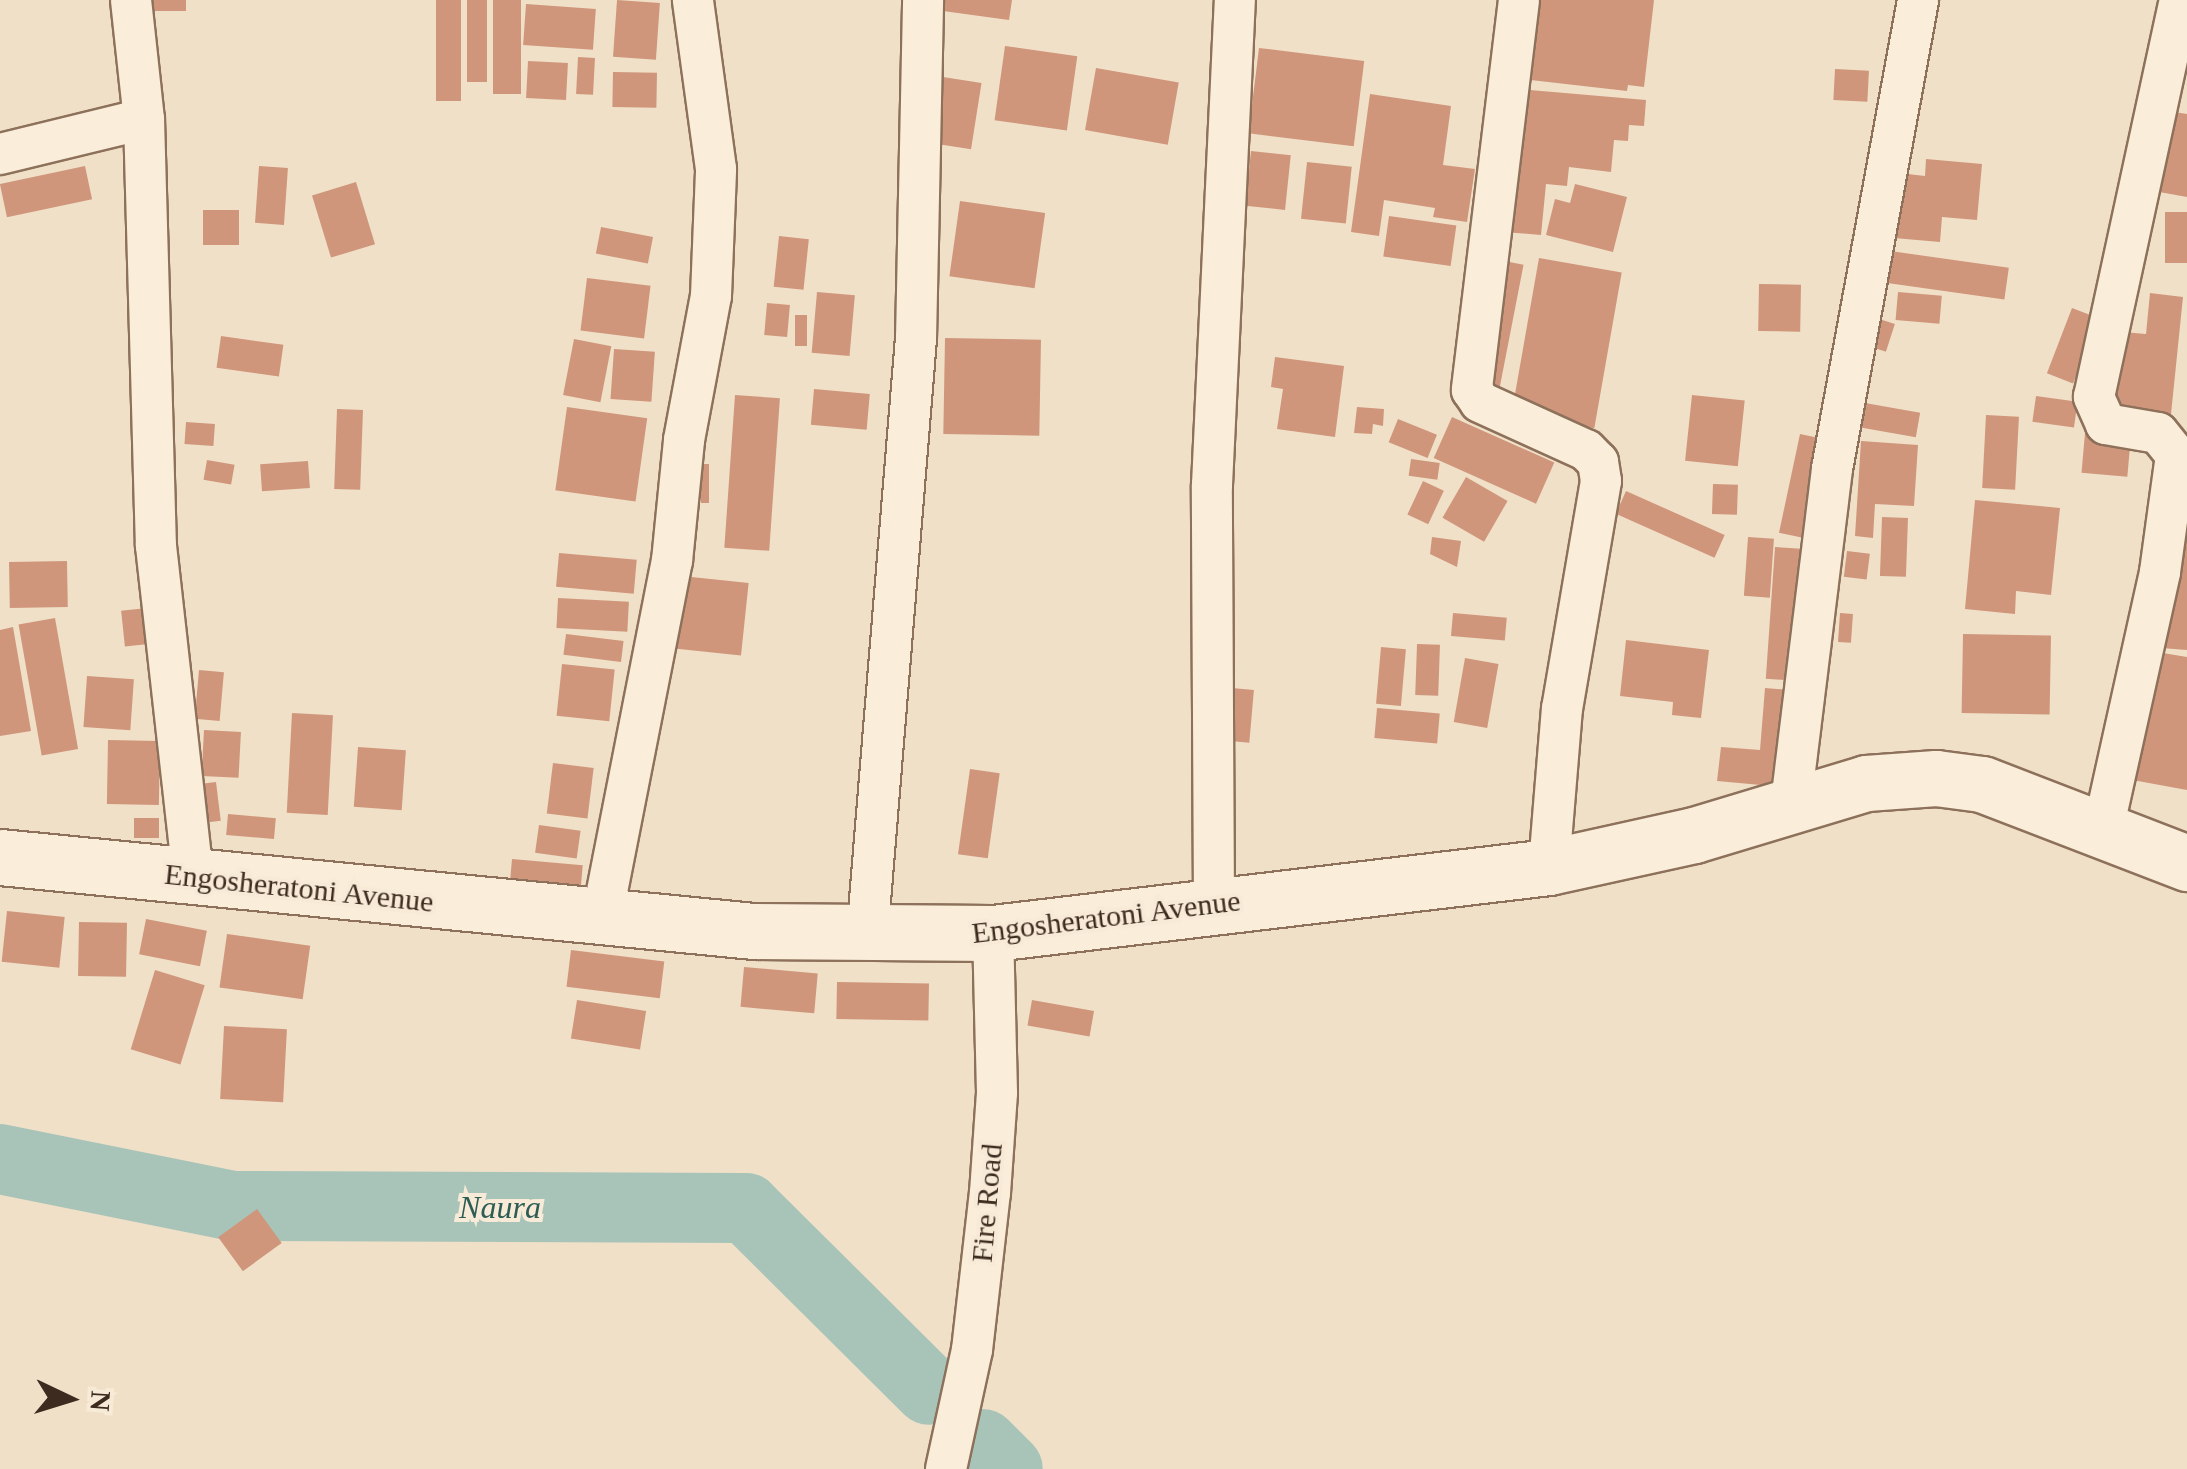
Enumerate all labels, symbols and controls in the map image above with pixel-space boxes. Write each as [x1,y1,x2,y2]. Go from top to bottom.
street label: Engosheratoni Avenue [162,856,436,920]
street label: Engosheratoni Avenue [969,883,1243,951]
street label: Fire Road [964,1142,1010,1264]
water label: Naura [459,1188,541,1226]
north arrow [20,1349,120,1449]
text: N [84,1390,117,1412]

